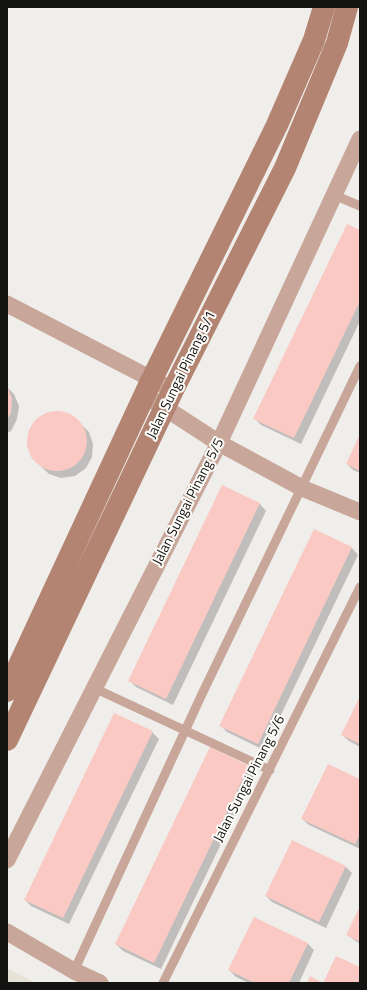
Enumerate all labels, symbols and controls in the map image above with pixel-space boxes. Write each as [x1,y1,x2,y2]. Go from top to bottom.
street label: Jalan Sungai Pinang 5/1 [144,308,220,442]
street label: Jalan Sungai Pinang 5/5 [150,436,228,568]
street label: Jalan Sungai Pinang 5/6 [211,713,289,845]

